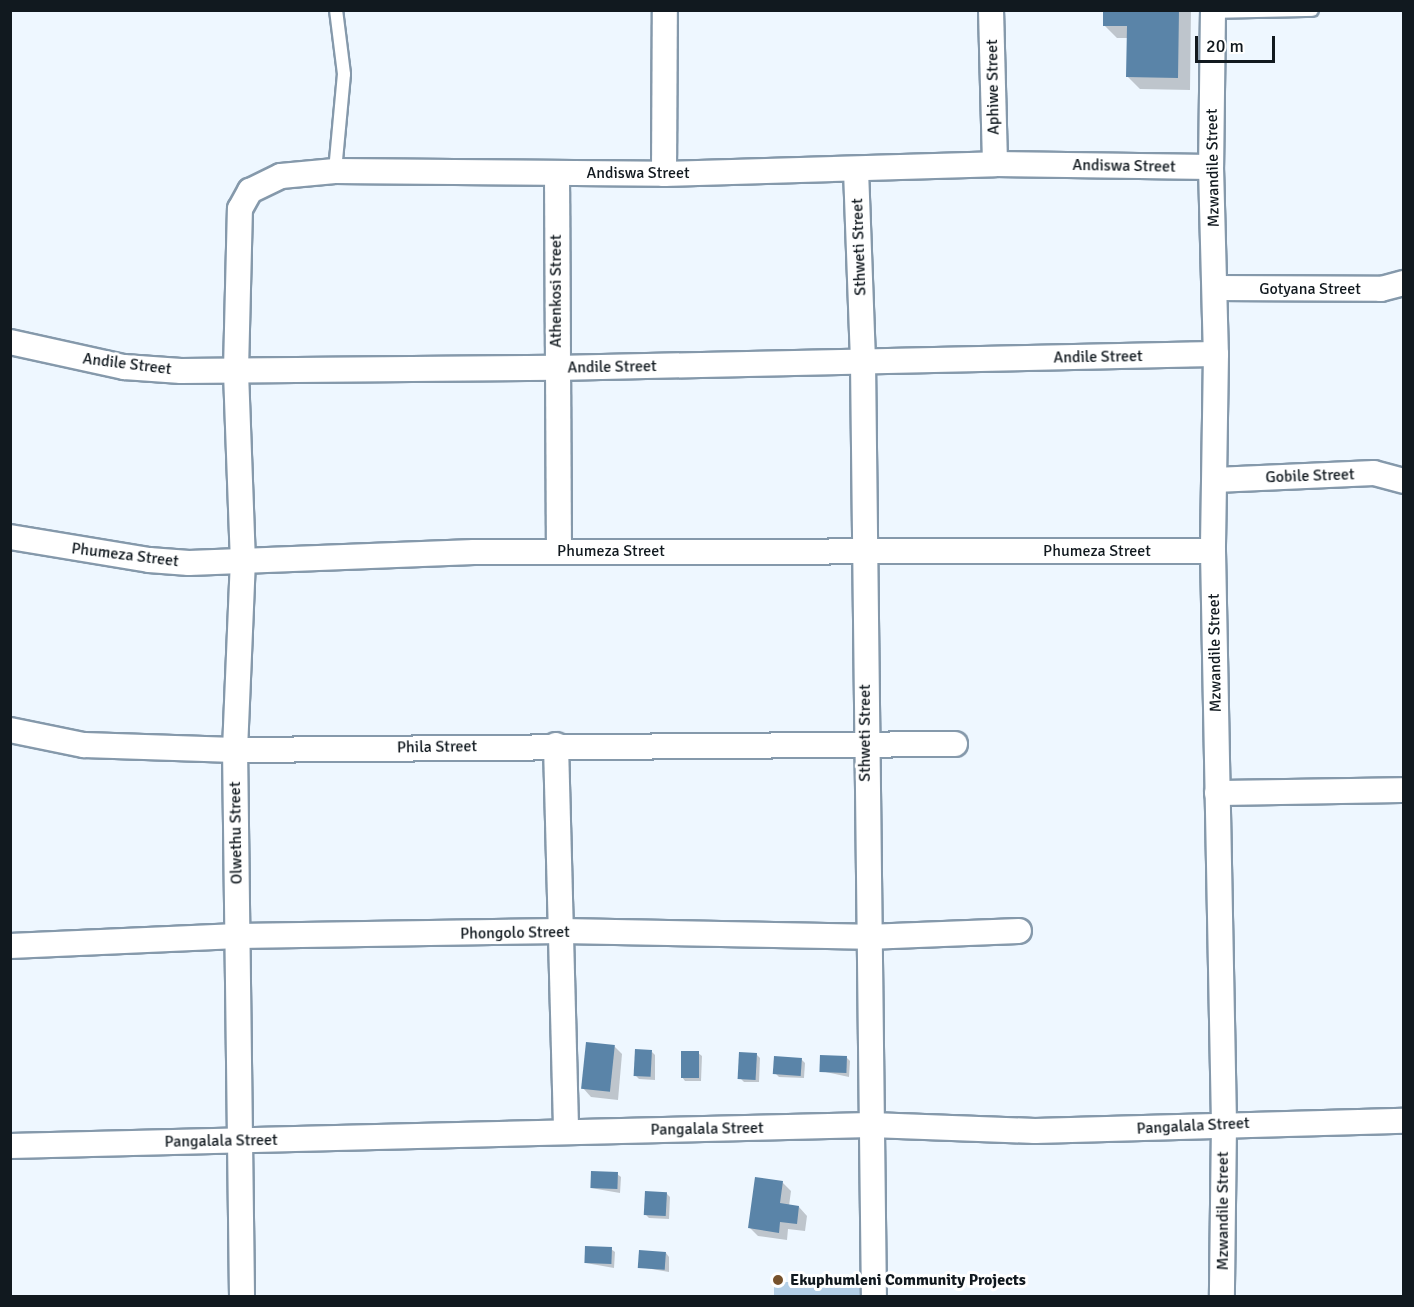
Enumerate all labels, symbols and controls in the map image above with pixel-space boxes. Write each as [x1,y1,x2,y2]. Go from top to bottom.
scale bar [1198,24,1278,62]
text: 20 m [1206,35,1244,57]
street label: Aphiwe Street [983,39,1003,135]
street label: Mzwandile Street [1202,108,1224,228]
street label: Andiswa Street [1072,156,1176,176]
street label: Andiswa Street [587,163,689,183]
street label: Sthweti Street [848,198,870,296]
street label: Athenkosi Street [546,234,566,348]
street label: Gotyana Street [1259,279,1361,299]
street label: Andile Street [1053,347,1143,367]
street label: Andile Street [82,349,172,379]
street label: Andile Street [567,357,657,377]
street label: Gobile Street [1265,465,1355,487]
street label: Phumeza Street [70,539,180,571]
street label: Phumeza Street [557,541,665,561]
street label: Phumeza Street [1043,541,1151,561]
street label: Mzwandile Street [1204,593,1226,713]
street label: Sthweti Street [855,684,875,782]
street label: Phila Street [397,737,477,757]
street label: Olwethu Street [226,781,246,885]
street label: Phongolo Street [460,922,570,944]
street label: Pangalala Street [1136,1113,1250,1139]
street label: Pangalala Street [650,1118,764,1140]
street label: Pangalala Street [164,1130,278,1152]
street label: Mzwandile Street [1213,1152,1233,1270]
place label: Ekuphumleni Community Projects [790,1270,1026,1290]
marker: Ekuphumleni Community Projects [771,1273,785,1287]

